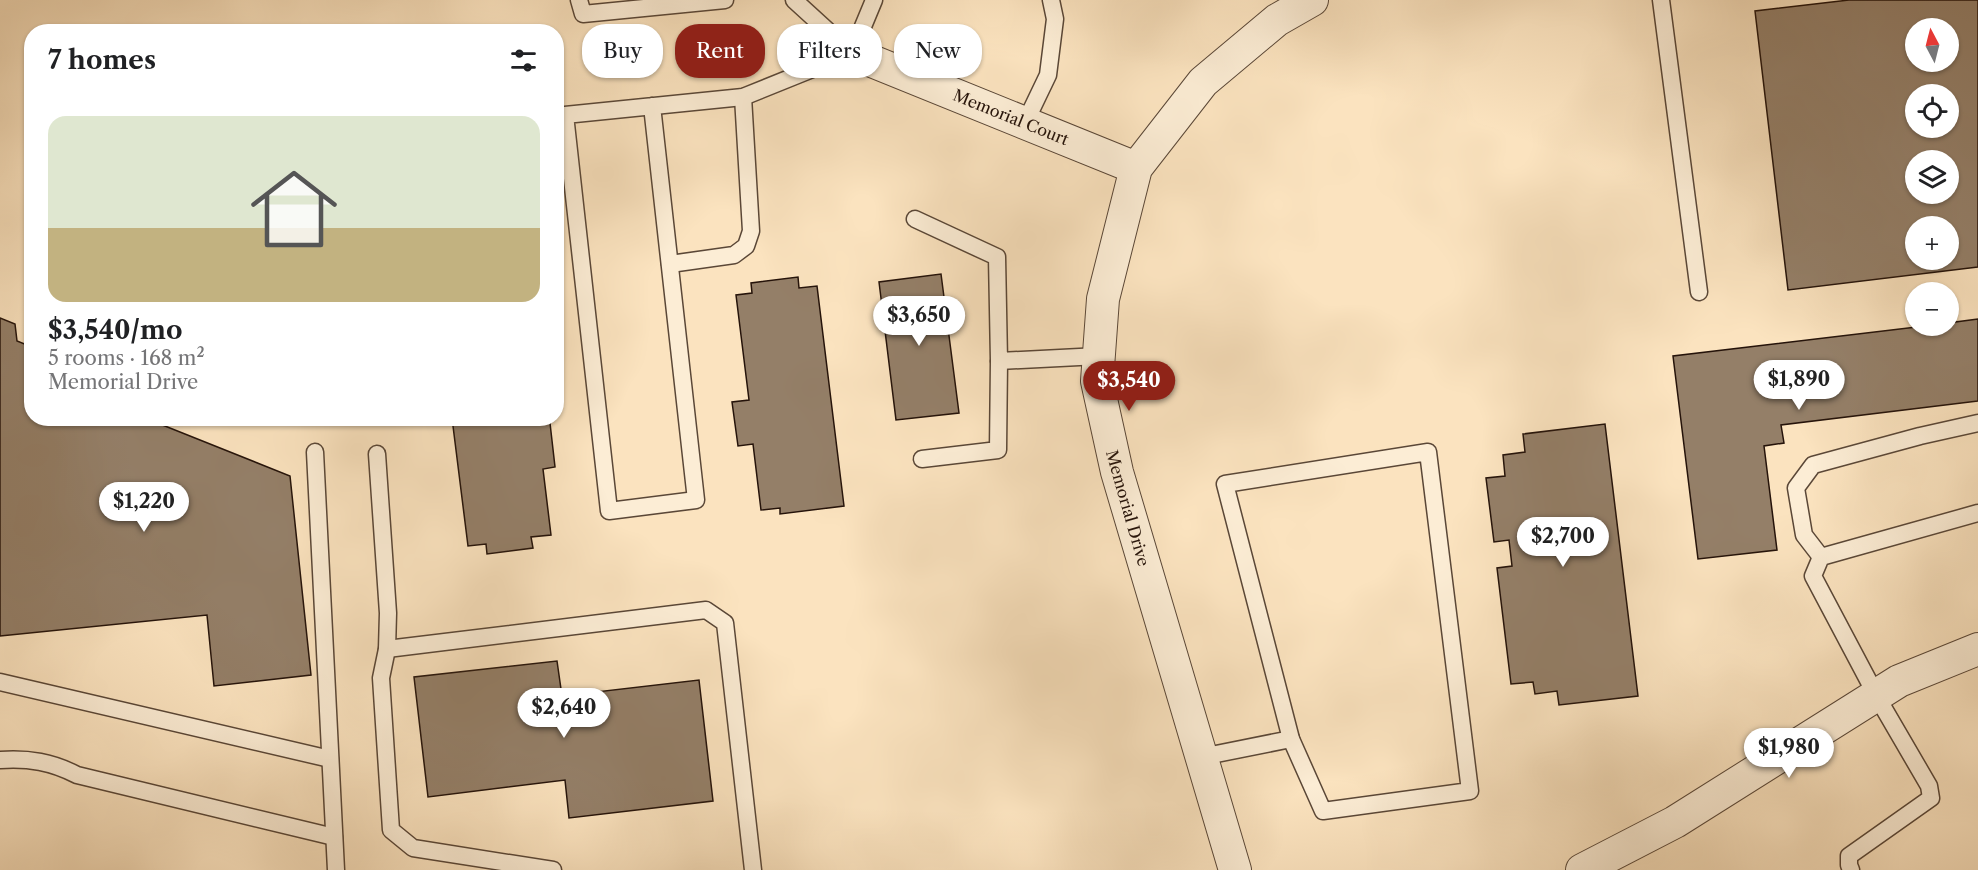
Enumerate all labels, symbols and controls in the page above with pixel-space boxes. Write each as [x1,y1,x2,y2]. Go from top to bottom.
north arrow [1905,18,1959,72]
map controls [1905,18,1959,336]
chip: Buy [582,24,663,78]
chip: Rent [675,24,765,78]
chip: Filters [777,24,882,78]
chip: New [894,24,982,78]
text: 7 homes [48,44,156,76]
icon: filters [507,44,540,77]
button: locate [1905,84,1959,138]
street label: Memorial Court [950,85,1072,149]
button: layers [1905,150,1959,204]
icon: home [240,155,348,263]
button: + [1905,216,1959,270]
button: − [1905,282,1959,336]
pin: $3,650 [870,296,968,347]
text: $3,650 [887,303,951,327]
text: $3,540/mo [48,314,182,346]
text: 5 rooms · 168 m² [48,346,205,370]
pin: $1,890 [1750,360,1848,411]
pin: $3,540 [1080,361,1178,412]
text: $1,890 [1768,367,1830,391]
text: $3,540 [1097,368,1161,392]
text: Memorial Drive [48,370,198,394]
street label: Memorial Drive [1102,448,1154,569]
pin: $1,220 [95,482,193,533]
text: $1,220 [113,489,175,513]
pin: $2,700 [1514,517,1612,568]
text: $2,700 [1531,524,1595,548]
pin: $2,640 [515,688,613,739]
text: $2,640 [531,695,597,719]
pin: $1,980 [1740,728,1838,779]
text: $1,980 [1758,735,1820,759]

